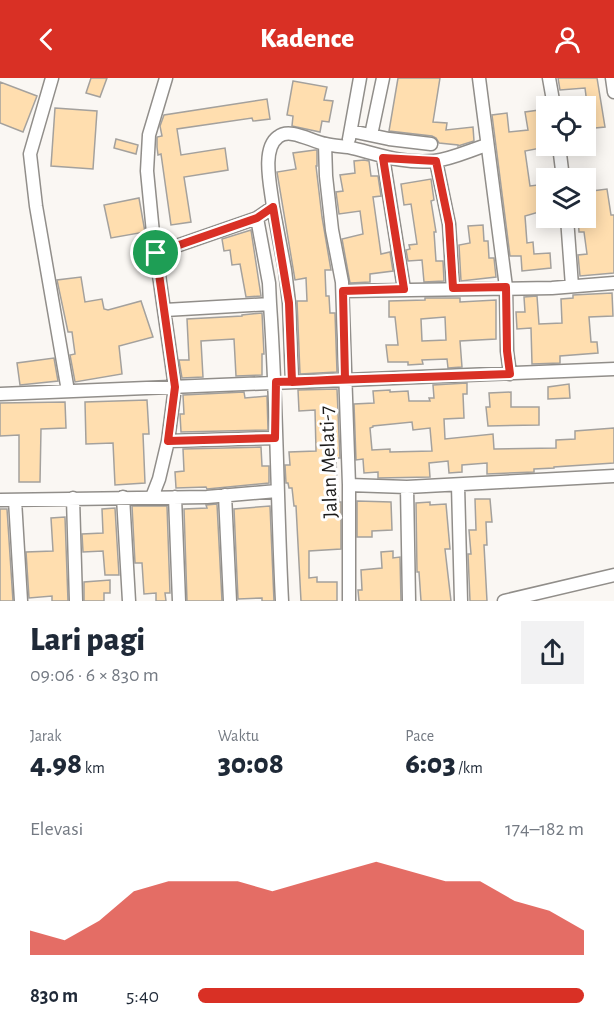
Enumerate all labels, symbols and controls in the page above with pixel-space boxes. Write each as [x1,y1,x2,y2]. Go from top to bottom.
icon: back [30,23,63,56]
icon: person [551,23,584,56]
text: Kadence [260,25,354,52]
map controls [536,96,596,228]
button: locate [536,96,596,156]
button: layers [536,168,596,228]
pin [130,227,181,278]
icon: arrive [139,236,172,269]
street label: Jalan Melati-7 [316,405,341,519]
button: share [521,621,584,684]
text: Lari pagi [30,624,145,657]
text: 09:06 · 6 × 830 m [30,665,159,685]
text: Jarak [30,728,62,744]
text: Waktu [218,728,259,744]
text: Pace [405,728,434,744]
text: 4.98 [30,749,82,779]
text: 30:08 [218,749,284,779]
text: 6:03 [405,749,456,779]
text: km [82,760,105,776]
text: /km [456,760,483,776]
text: Elevasi [30,819,83,839]
text: 174–182 m [505,819,584,839]
text: 830 m [30,986,78,1006]
text: 5:40 [126,986,159,1006]

